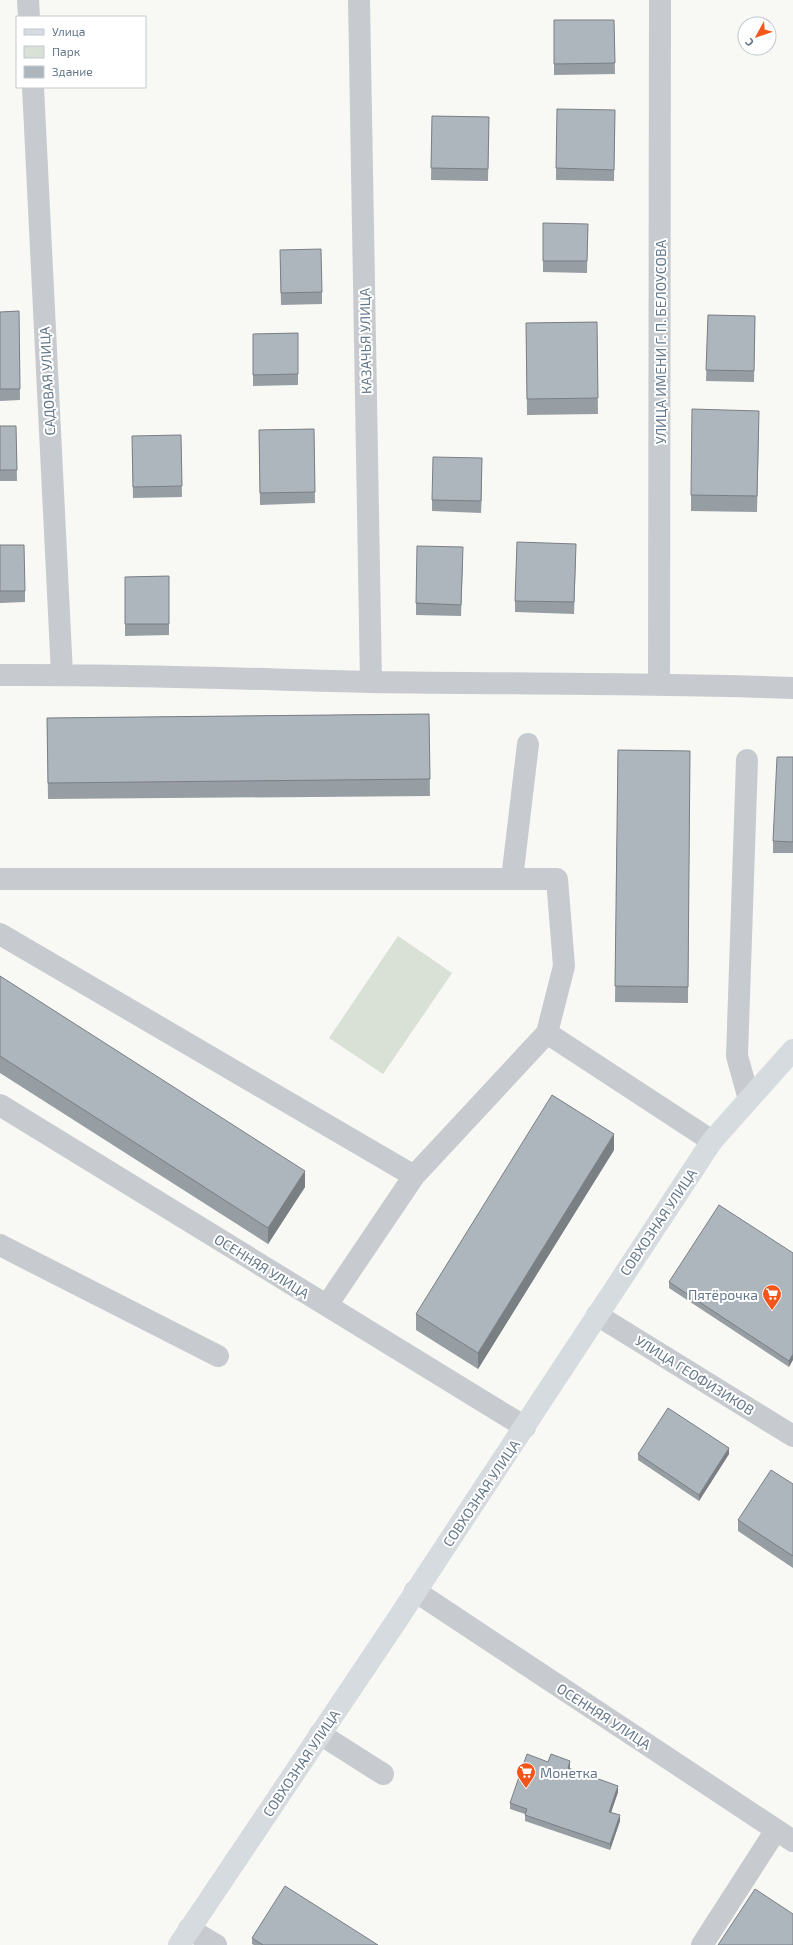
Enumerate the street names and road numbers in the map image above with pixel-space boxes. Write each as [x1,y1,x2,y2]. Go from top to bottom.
street label: УЛИЦА ИМЕНИ Г. П. БЕЛОУСОВА [652,239,669,444]
street label: КАЗАЧЬЯ УЛИЦА [356,287,374,394]
street label: САДОВАЯ УЛИЦА [36,326,58,436]
street label: СОВХОЗНАЯ УЛИЦА [616,1165,700,1279]
street label: ОСЕННЯЯ УЛИЦА [211,1230,313,1302]
street label: УЛИЦА ГЕОФИЗИКОВ [632,1332,758,1418]
street label: СОВХОЗНАЯ УЛИЦА [439,1436,523,1550]
street label: ОСЕННЯЯ УЛИЦА [554,1679,654,1753]
street label: СОВХОЗНАЯ УЛИЦА [259,1706,343,1820]

